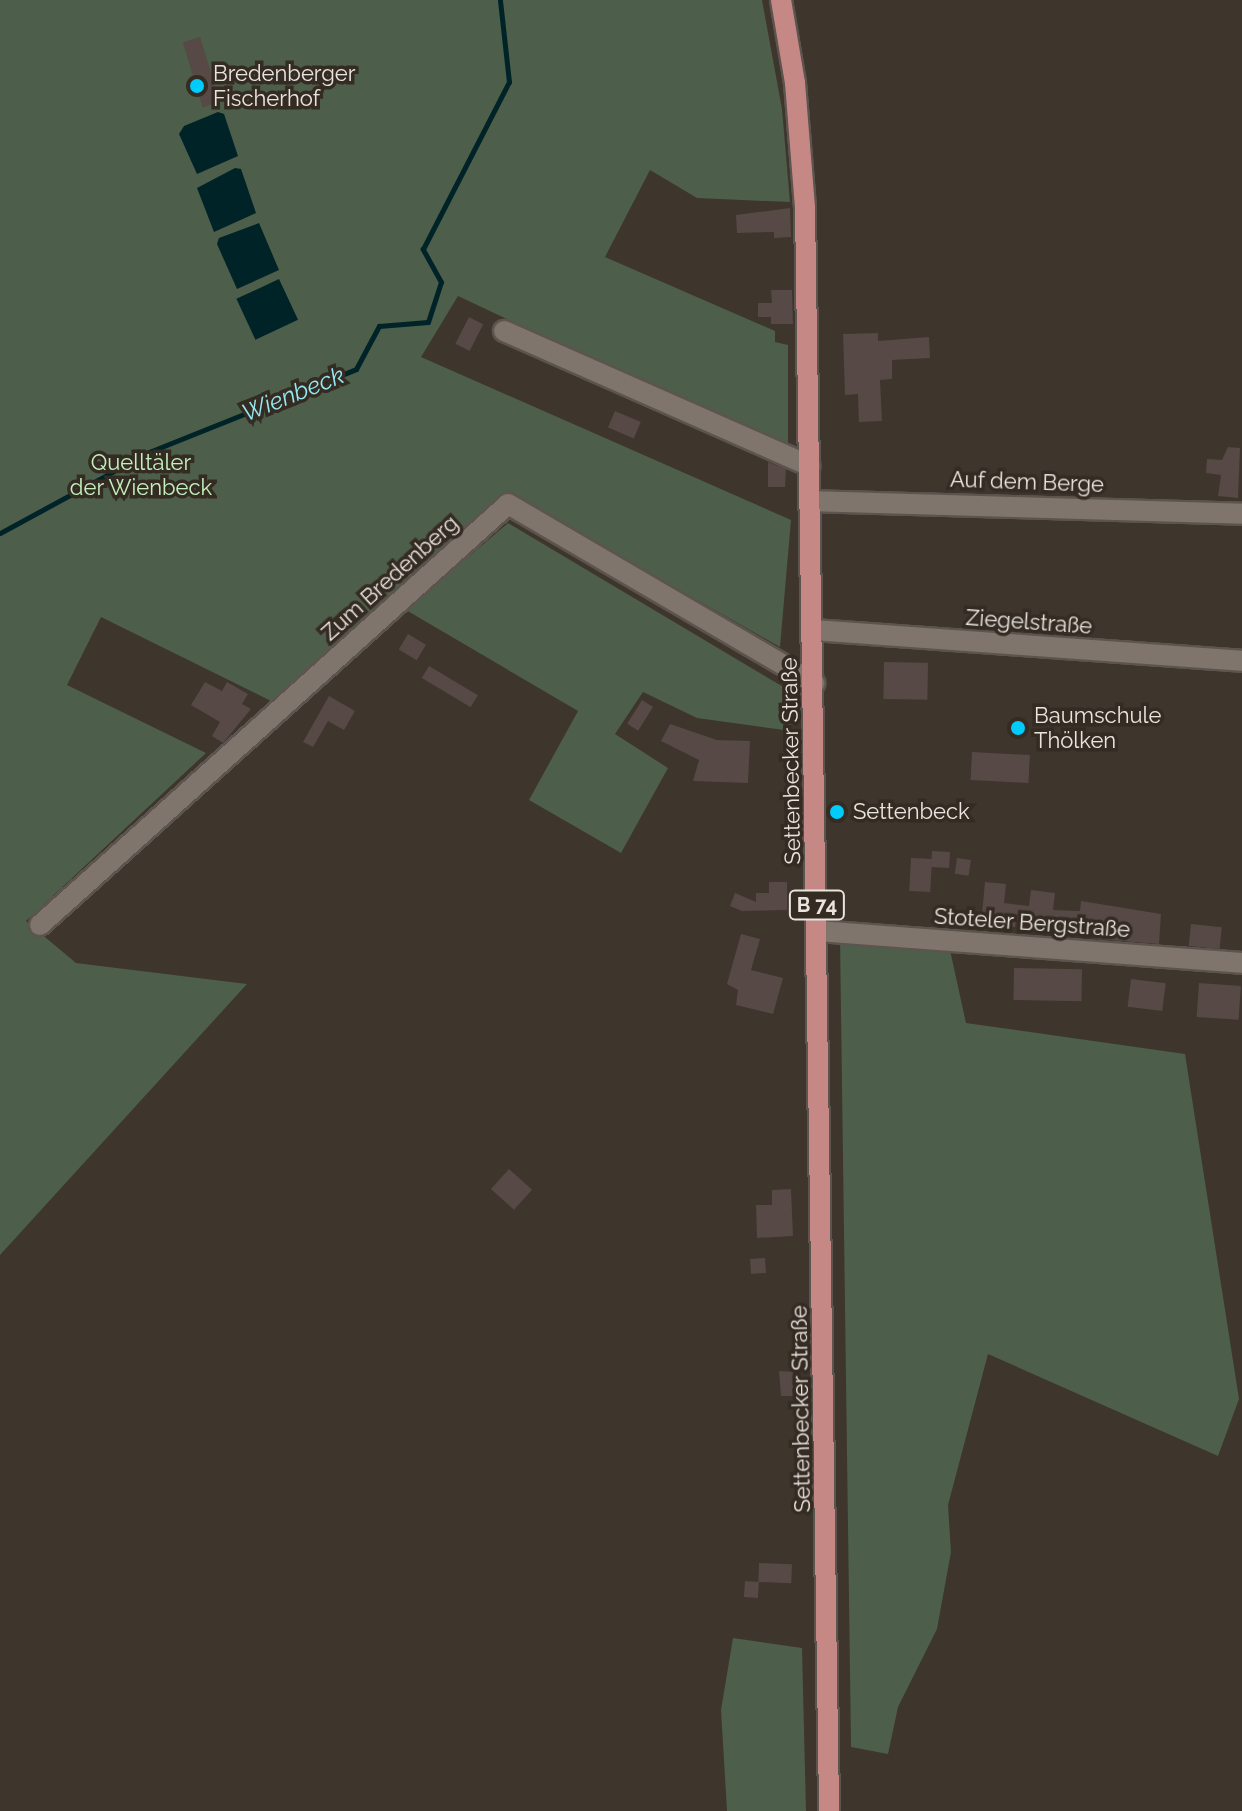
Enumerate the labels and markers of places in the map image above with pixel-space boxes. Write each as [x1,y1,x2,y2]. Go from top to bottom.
place label: Bredenberger Fischerhof [213,60,355,112]
marker: Bredenberger Fischerhof [188,77,206,95]
place label: Baumschule Thölken [1034,702,1161,754]
marker: Baumschule Thölken [1009,719,1027,737]
place label: Settenbeck [853,799,970,825]
marker: Settenbeck [828,803,846,821]

